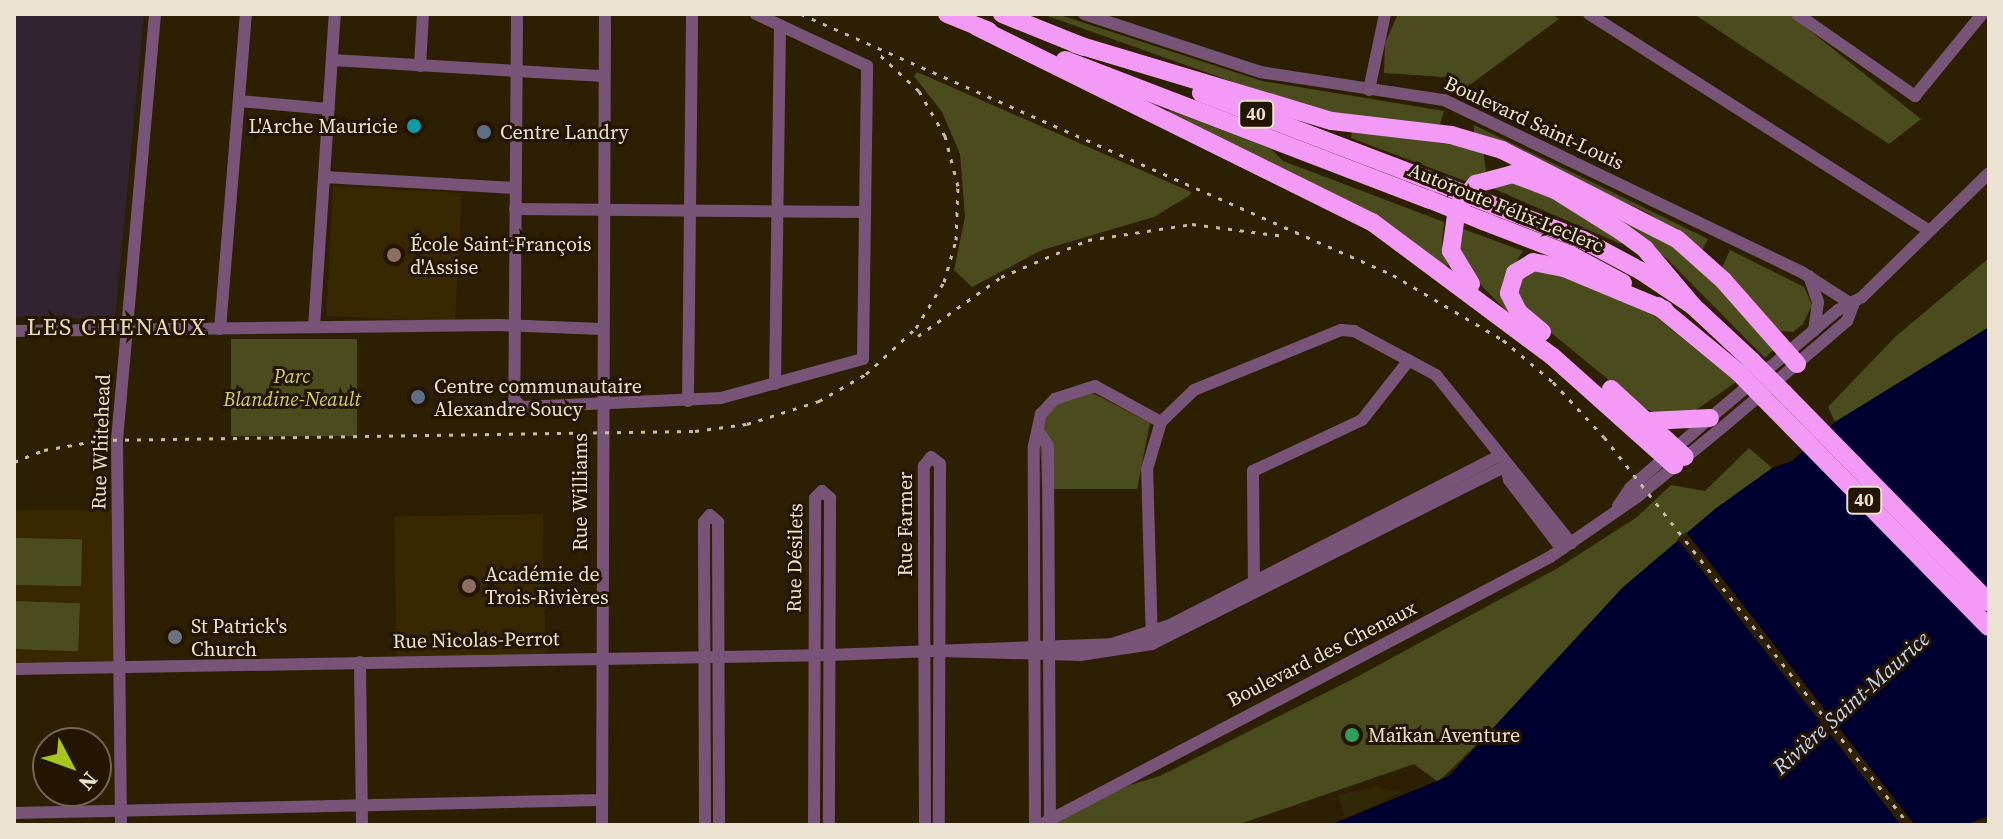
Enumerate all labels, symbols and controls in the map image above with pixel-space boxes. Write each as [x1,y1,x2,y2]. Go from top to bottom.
street label: Boulevard Saint-Louis [1440,71,1628,175]
road number: 40 [1238,100,1274,128]
place label: L'Arche Mauricie [249,114,398,138]
marker: L'Arche Mauricie [405,117,423,135]
place label: Centre Landry [500,120,629,144]
marker: Centre Landry [475,123,493,141]
street label: Autoroute Félix-Leclerc [1405,158,1607,258]
place label: École Saint-François d'Assise [410,232,592,279]
marker: École Saint-François d'Assise [385,246,403,264]
district label: LES CHENAUX [27,313,207,341]
park label: Parc Blandine-Neault [223,364,361,411]
street label: Rue Whitehead [87,373,115,511]
place label: Centre communautaire Alexandre Soucy [434,374,642,421]
marker: Centre communautaire Alexandre Soucy [409,388,427,406]
street label: Rue Williams [568,433,592,551]
street label: Rue Farmer [893,471,917,577]
road number: 40 [1846,486,1882,514]
street label: Rue Désilets [782,503,808,613]
place label: Académie de Trois-Rivières [485,562,609,609]
marker: Académie de Trois-Rivières [460,577,478,595]
street label: Boulevard des Chenaux [1223,596,1421,712]
place label: St Patrick's Church [191,614,287,661]
water label: Rivière Saint-Maurice [1767,626,1935,780]
street label: Rue Nicolas-Perrot [392,627,560,653]
marker: St Patrick's Church [166,628,184,646]
place label: Maïkan Aventure [1368,723,1520,747]
marker: Maïkan Aventure [1343,726,1361,744]
north arrow [32,727,112,807]
text: N [72,766,105,797]

